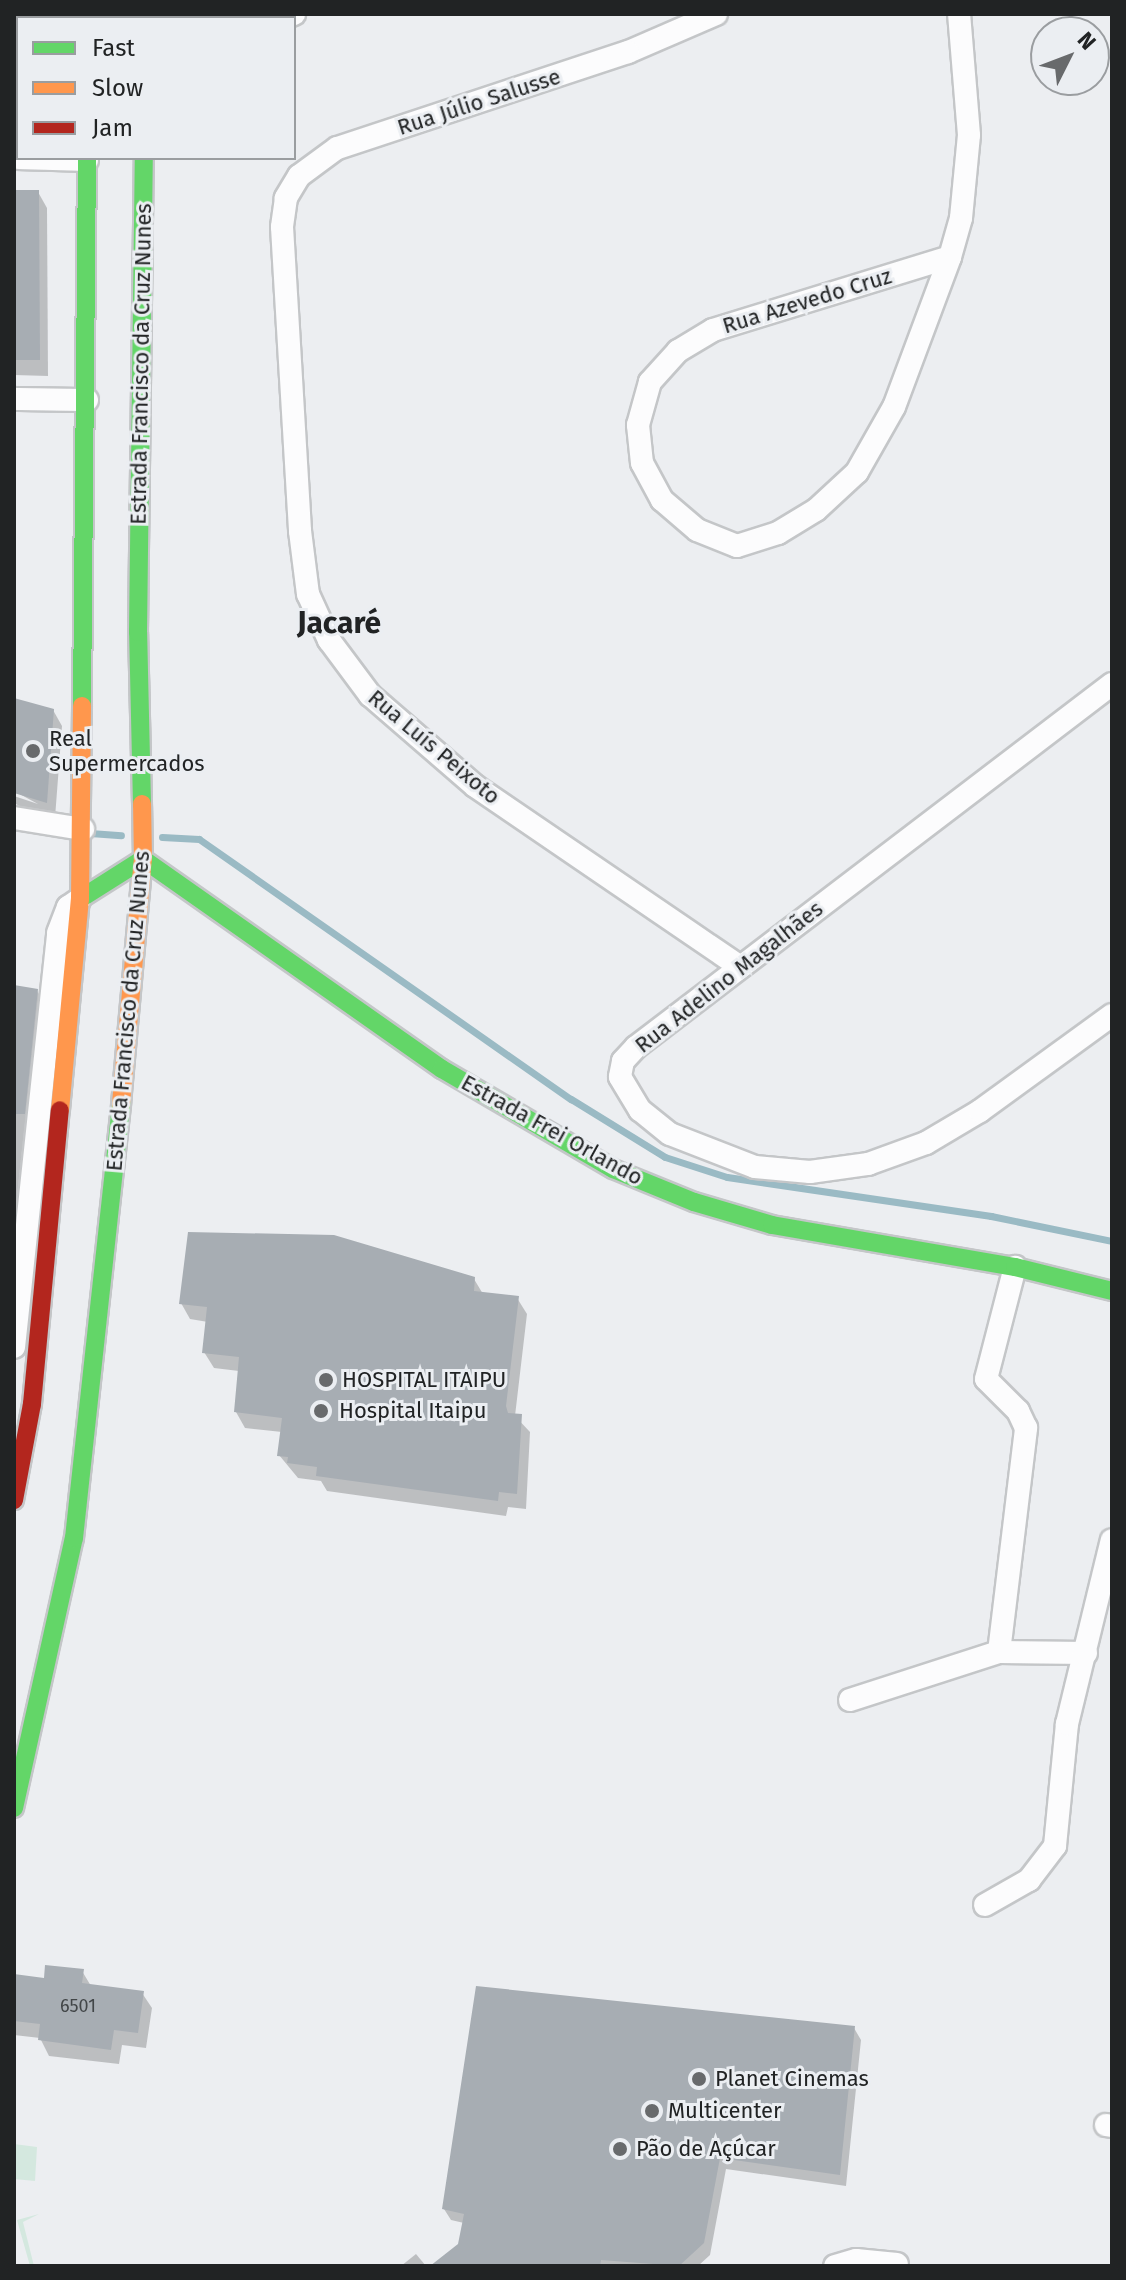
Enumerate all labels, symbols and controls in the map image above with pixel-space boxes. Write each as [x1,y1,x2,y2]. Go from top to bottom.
legend [16,16,296,160]
north arrow [1030,16,1110,96]
text: N [1072,26,1102,55]
text: Fast [92,34,135,62]
street label: Rua Júlio Salusse [394,63,564,141]
text: Slow [92,74,143,102]
text: Jam [92,114,133,142]
street label: Estrada Francisco da Cruz Nunes [125,203,157,525]
street label: Rua Azevedo Cruz [719,263,895,339]
district label: Jacaré [297,605,381,641]
street label: Rua Luís Peixoto [363,684,505,810]
place label: Real Supermercados [49,725,205,776]
marker: Real Supermercados [24,742,42,760]
street label: Estrada Francisco da Cruz Nunes [101,850,155,1172]
street label: Rua Adelino Magalhães [630,895,828,1059]
street label: Estrada Frei Orlando [457,1069,647,1191]
place label: HOSPITAL ITAIPU [342,1367,506,1393]
marker: HOSPITAL ITAIPU [317,1371,335,1389]
place label: Hospital Itaipu [339,1398,486,1424]
marker: Hospital Itaipu [310,1400,332,1422]
house number: 6501 [60,1995,96,2017]
place label: Planet Cinemas [715,2066,869,2092]
marker: Planet Cinemas [690,2070,708,2088]
place label: Multicenter [668,2098,782,2124]
marker: Multicenter [643,2102,661,2120]
place label: Pão de Açúcar [636,2136,776,2162]
marker: Pão de Açúcar [611,2140,629,2158]

